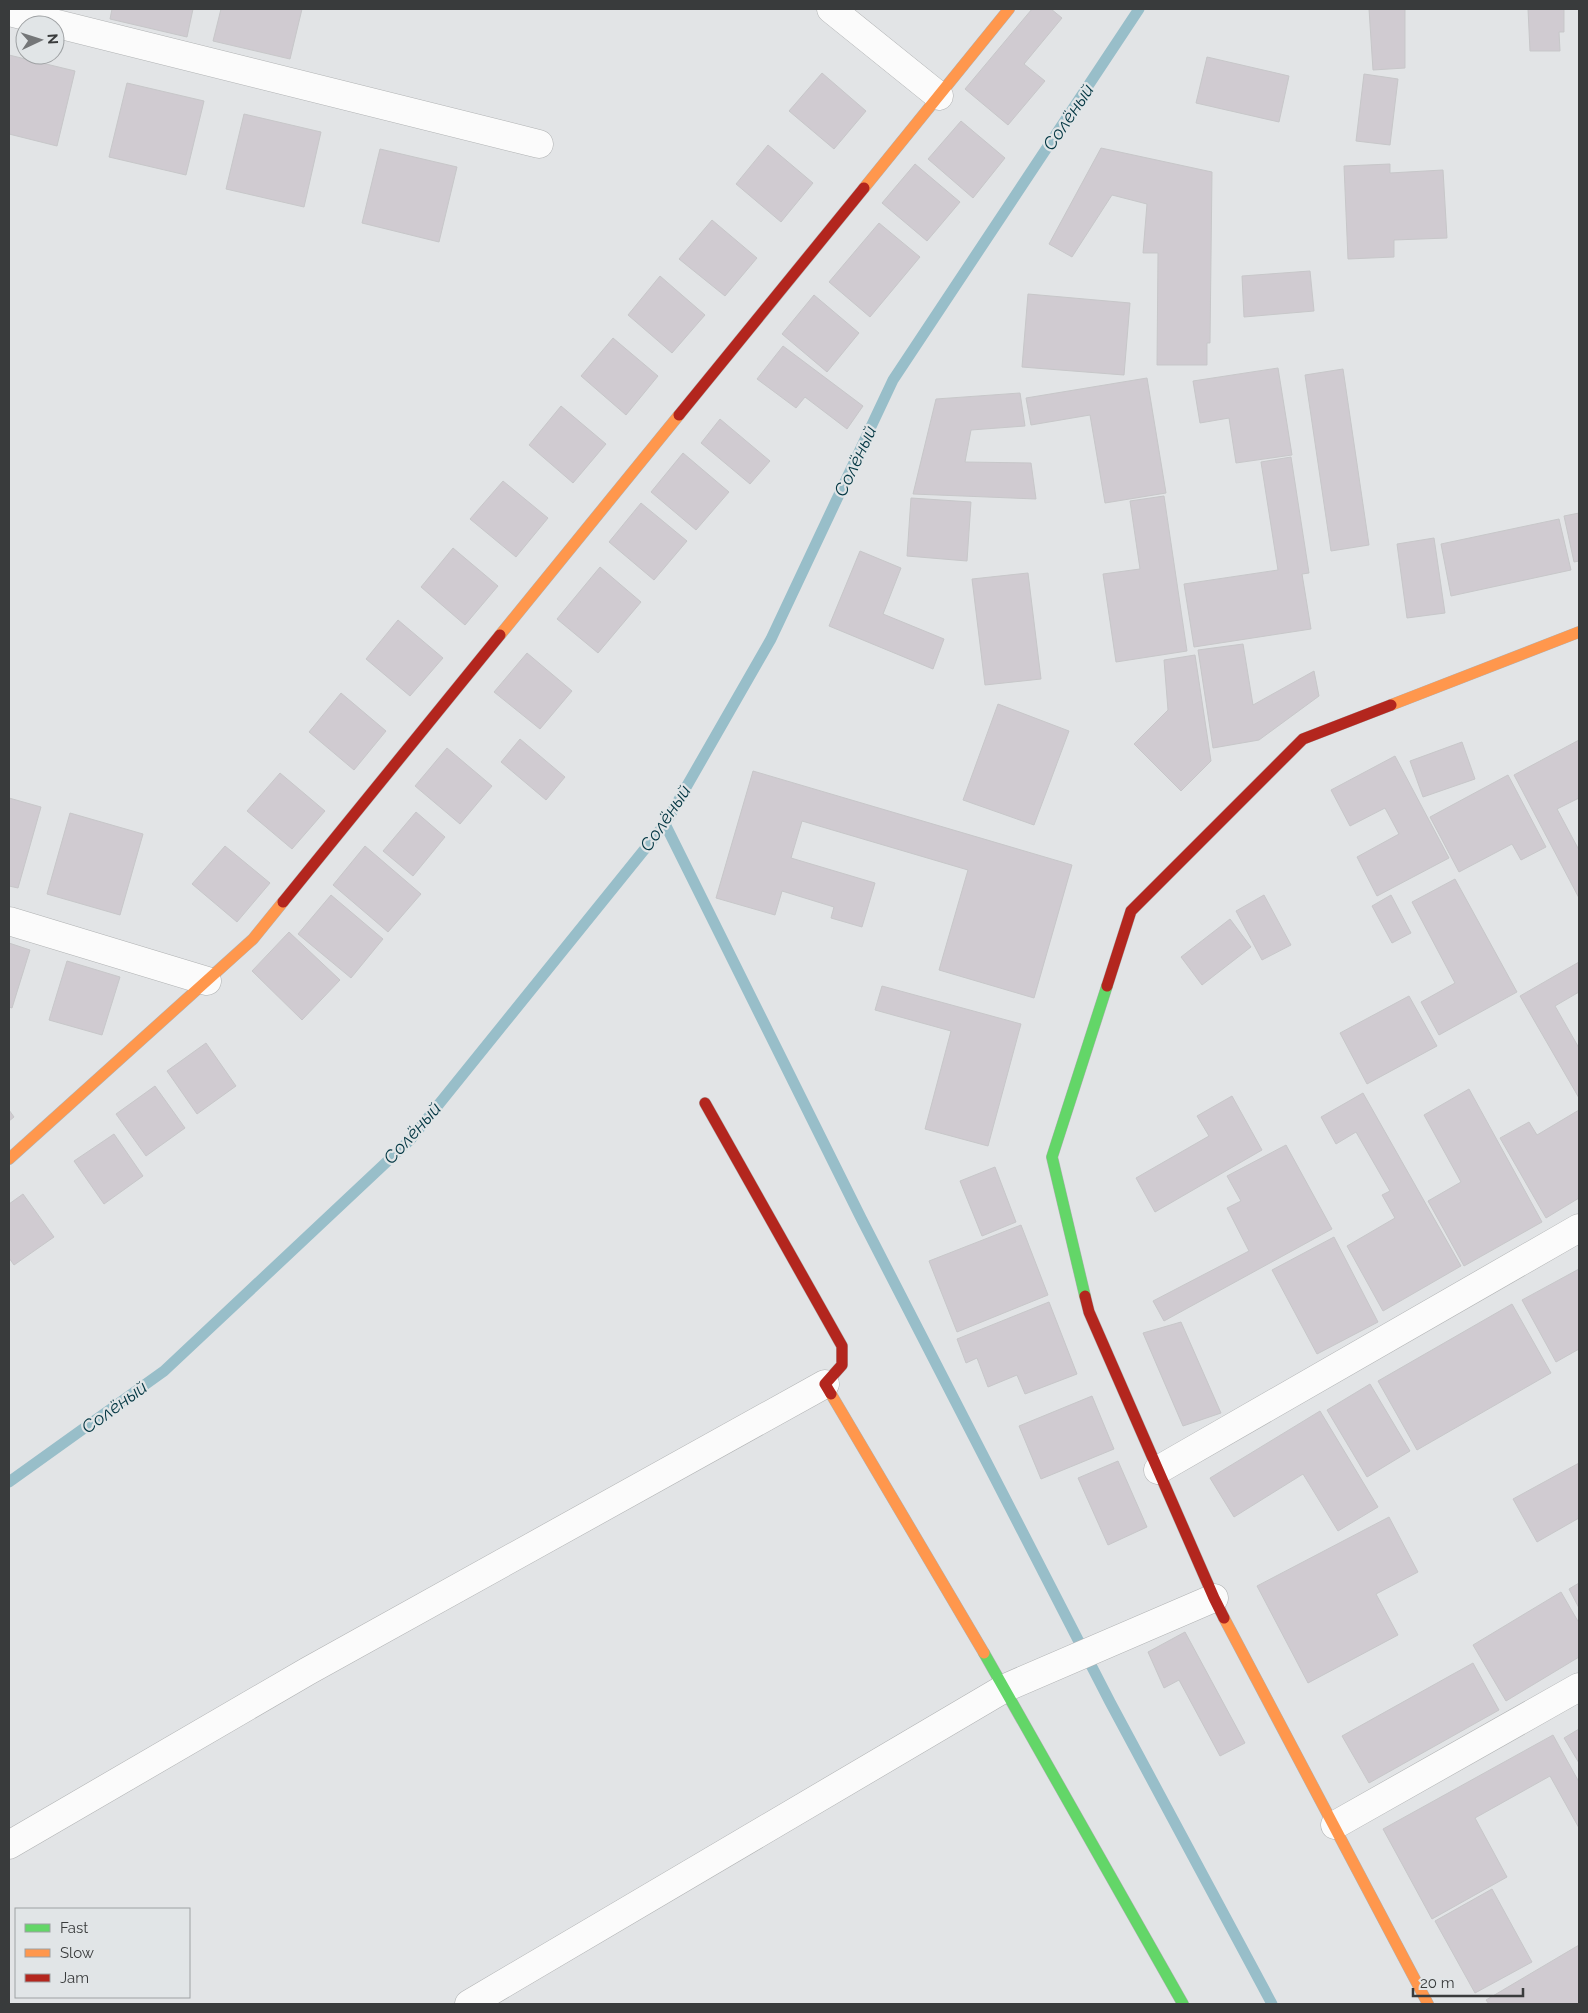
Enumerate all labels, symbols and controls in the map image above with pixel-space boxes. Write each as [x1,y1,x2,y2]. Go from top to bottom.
north arrow [15,15,65,65]
text: N [45,33,61,45]
water label: Солёный [1038,80,1098,154]
water label: Солёный [829,422,881,500]
water label: Солёный [635,781,695,855]
water label: Солёный [379,1098,445,1168]
water label: Солёный [77,1376,151,1438]
legend [15,1908,190,1998]
text: Fast [60,1919,88,1937]
text: Slow [60,1944,94,1962]
scale bar [1413,1966,1523,1998]
text: Jam [60,1969,89,1987]
text: 20 m [1420,1974,1455,1992]

